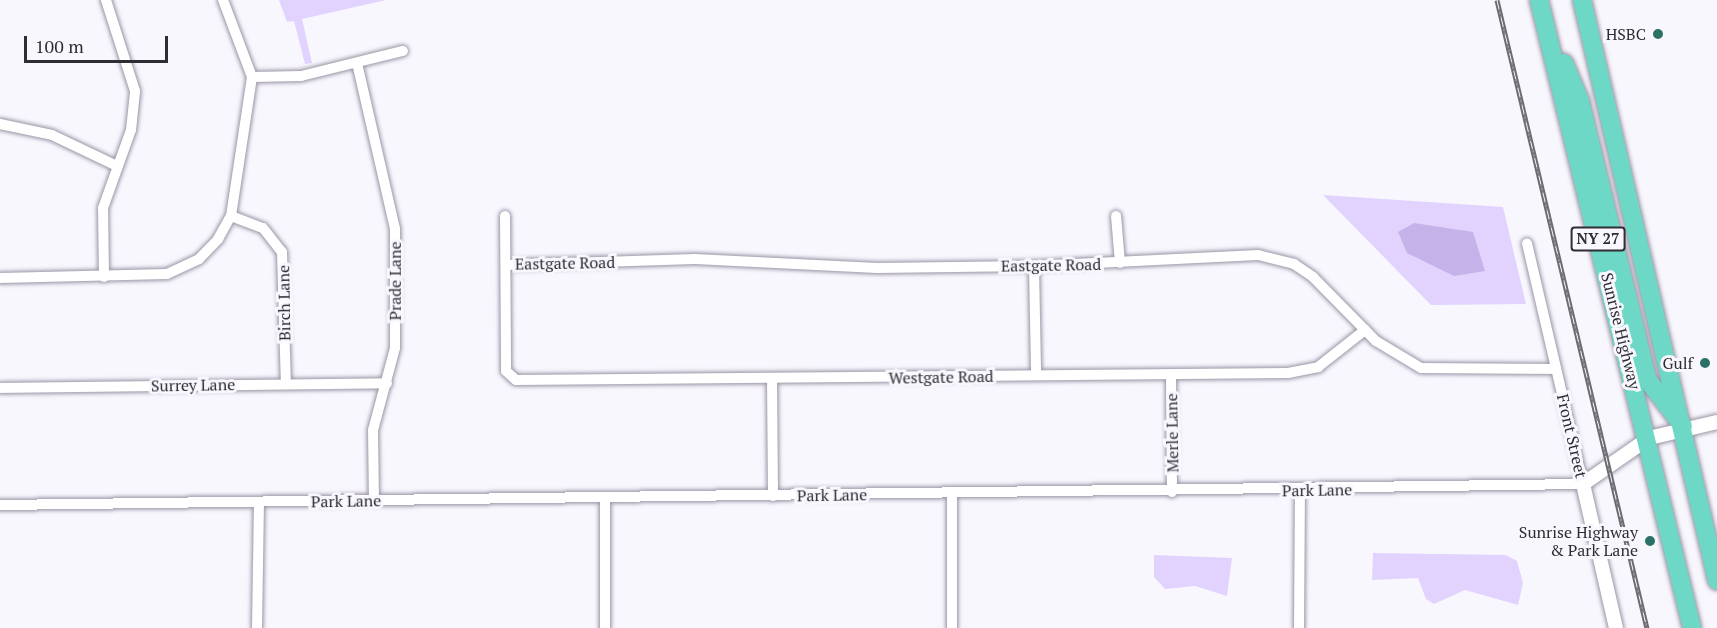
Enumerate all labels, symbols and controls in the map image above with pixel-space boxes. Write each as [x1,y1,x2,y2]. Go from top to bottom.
scale bar [27,24,171,62]
place label: HSBC [1606,24,1646,44]
marker: HSBC [1651,27,1665,41]
text: 100 m [35,34,84,58]
road number: NY 27 [1570,227,1626,251]
street label: Prade Lane [385,242,405,320]
street label: Eastgate Road [515,253,615,273]
street label: Eastgate Road [1001,255,1101,275]
street label: Birch Lane [274,265,294,341]
street label: Sunrise Highway [1597,271,1645,391]
place label: Gulf [1663,353,1693,373]
marker: Gulf [1698,356,1712,370]
street label: Westgate Road [888,366,994,388]
street label: Surrey Lane [151,375,235,395]
street label: Front Street [1553,392,1591,480]
street label: Merle Lane [1162,393,1182,473]
street label: Park Lane [1282,480,1352,500]
street label: Park Lane [797,485,867,505]
street label: Park Lane [311,491,381,511]
place label: Sunrise Highway & Park Lane [1519,522,1638,560]
marker: Sunrise Highway & Park Lane [1643,534,1657,548]

